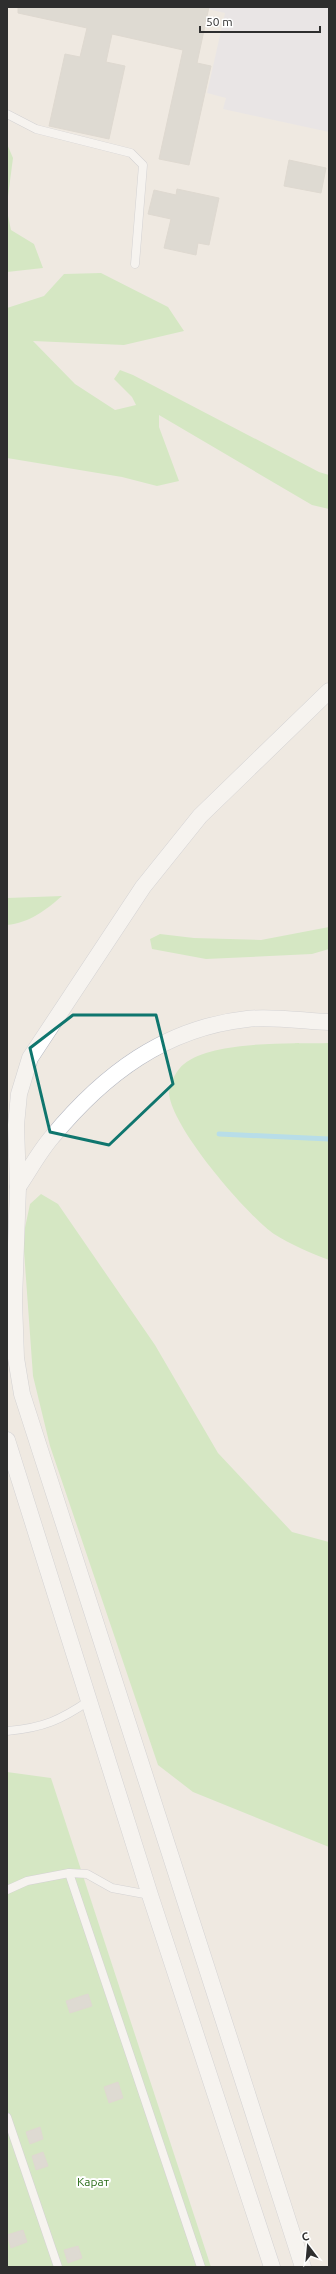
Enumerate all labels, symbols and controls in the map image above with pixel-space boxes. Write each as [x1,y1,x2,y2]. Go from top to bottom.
scale bar [200,8,320,34]
text: 50 m [206,15,233,28]
park label: Карат [77,2175,110,2188]
north arrow [288,2226,328,2266]
text: С [300,2230,310,2243]

